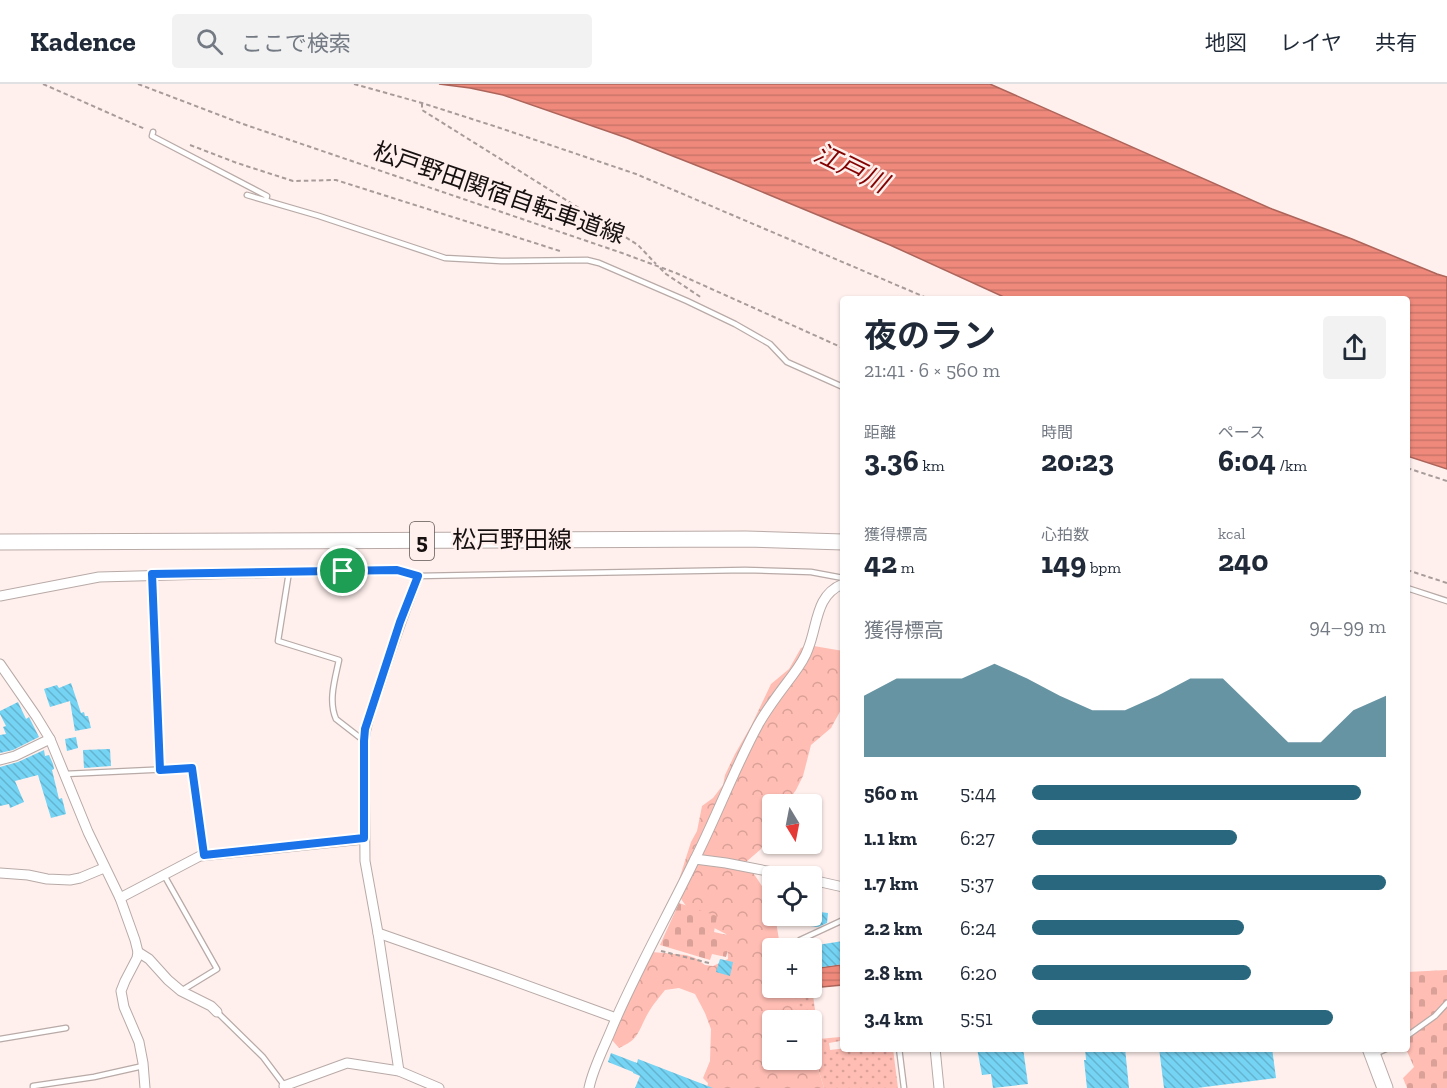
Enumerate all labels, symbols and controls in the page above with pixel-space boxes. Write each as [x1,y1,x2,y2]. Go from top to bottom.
search box [172,14,592,68]
text: Kadence [30,25,136,58]
icon: search [193,25,226,58]
text: ここで検索 [241,30,351,57]
text: 地図 [1205,30,1247,55]
text: レイヤ [1280,30,1342,55]
text: 共有 [1375,30,1417,55]
street label: 松戸野田関宿自転車道線 [370,136,629,249]
water label: 江戸川 [809,137,896,201]
text: 夜のラン [864,316,996,355]
button: share [1323,316,1386,379]
text: 21:41 · 6 × 560 m [864,358,1000,382]
text: 距離 [864,423,896,442]
text: 時間 [1041,423,1073,442]
text: ペース [1218,423,1265,442]
text: 3.36 [864,443,919,479]
text: 20:23 [1041,443,1114,479]
text: 6:04 [1218,443,1276,479]
text: km [919,456,945,475]
text: /km [1276,456,1307,475]
road number: 5 [410,522,434,560]
text: kcal [1218,524,1245,543]
street label: 松戸野田線 [452,525,572,554]
text: 獲得標高 [864,525,928,544]
text: 心拍数 [1041,525,1089,544]
text: 240 [1218,543,1269,579]
pin [317,545,368,596]
text: 42 [864,545,897,581]
text: 149 [1041,545,1086,581]
icon: arrive [326,554,359,587]
text: m [897,558,915,577]
text: bpm [1086,558,1121,577]
text: 94–99 m [1309,614,1386,638]
text: 獲得標高 [864,618,944,642]
text: 560 m [864,781,918,805]
text: 5:44 [960,781,996,805]
north arrow [762,794,822,854]
map controls [762,794,822,1070]
text: 1.1 km [864,826,917,850]
text: 6:27 [960,826,995,850]
button: locate [762,866,822,926]
text: 1.7 km [864,871,918,895]
text: 5:37 [960,871,994,895]
text: 2.2 km [864,916,922,940]
text: 6:24 [960,916,996,940]
button: + [762,938,822,998]
text: 2.8 km [864,961,922,985]
text: 6:20 [960,961,997,985]
text: 3.4 km [864,1006,923,1030]
text: 5:51 [960,1006,993,1030]
button: − [762,1010,822,1070]

